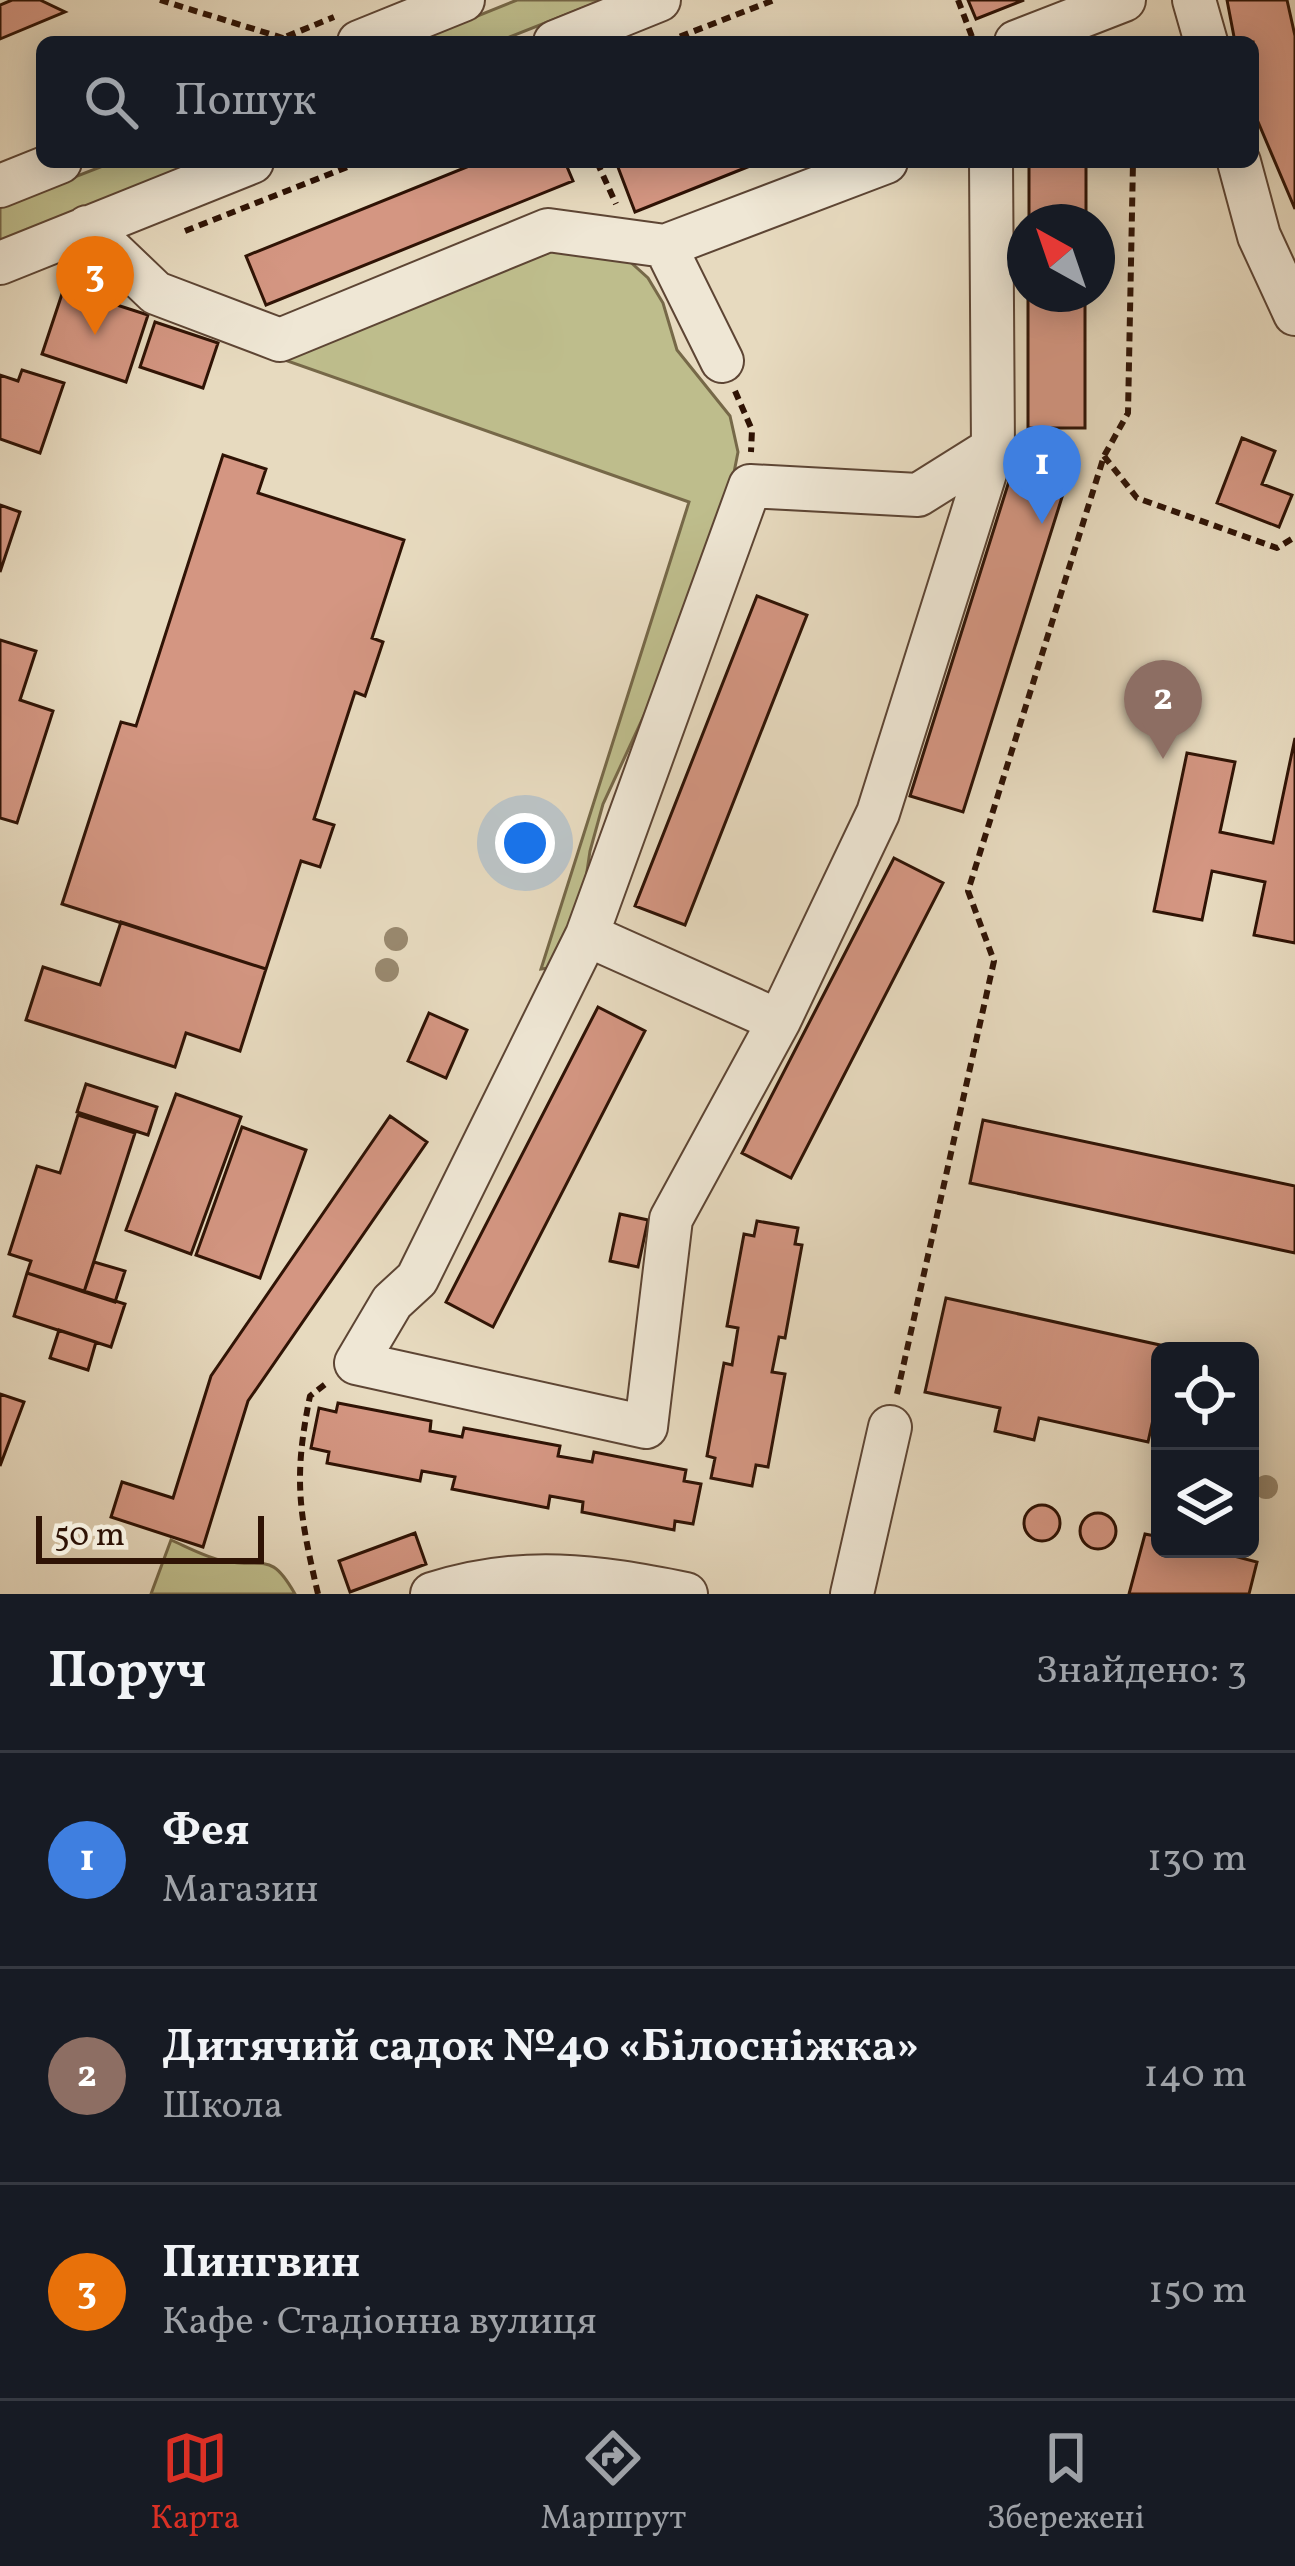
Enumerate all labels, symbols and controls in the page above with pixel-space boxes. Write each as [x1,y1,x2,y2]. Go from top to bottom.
search box [36,36,1259,168]
icon: search [78,69,144,135]
text: Пошук [174,71,317,134]
north arrow [1007,204,1115,312]
pin: 3 [56,236,134,335]
pin: 1 [1003,425,1081,524]
pin: 2 [1124,660,1202,759]
your location [495,813,555,873]
map controls [1151,1342,1259,1558]
button: locate [1151,1342,1259,1450]
button: layers [1151,1450,1259,1558]
scale bar [36,1510,264,1563]
text: 50 m [54,1514,125,1560]
text: Поруч [48,1637,206,1708]
text: Знайдено: 3 [1036,1645,1247,1699]
text: Фея [162,1801,250,1864]
text: 1 [79,1833,95,1887]
text: 130 m [1147,1833,1247,1887]
text: Магазин [162,1864,319,1918]
text: Дитячий садок №40 «Білосніжка» [162,2017,919,2080]
text: 2 [77,2049,97,2103]
text: 140 m [1144,2049,1247,2103]
text: Школа [162,2080,283,2134]
text: Пингвин [162,2233,360,2296]
text: 3 [77,2265,97,2319]
text: 150 m [1148,2265,1247,2319]
text: Кафе · Стадіонна вулиця [162,2296,597,2350]
tab: Карта [150,2425,240,2543]
tab: Маршрут [540,2425,686,2543]
tab: Збережені [987,2425,1145,2543]

